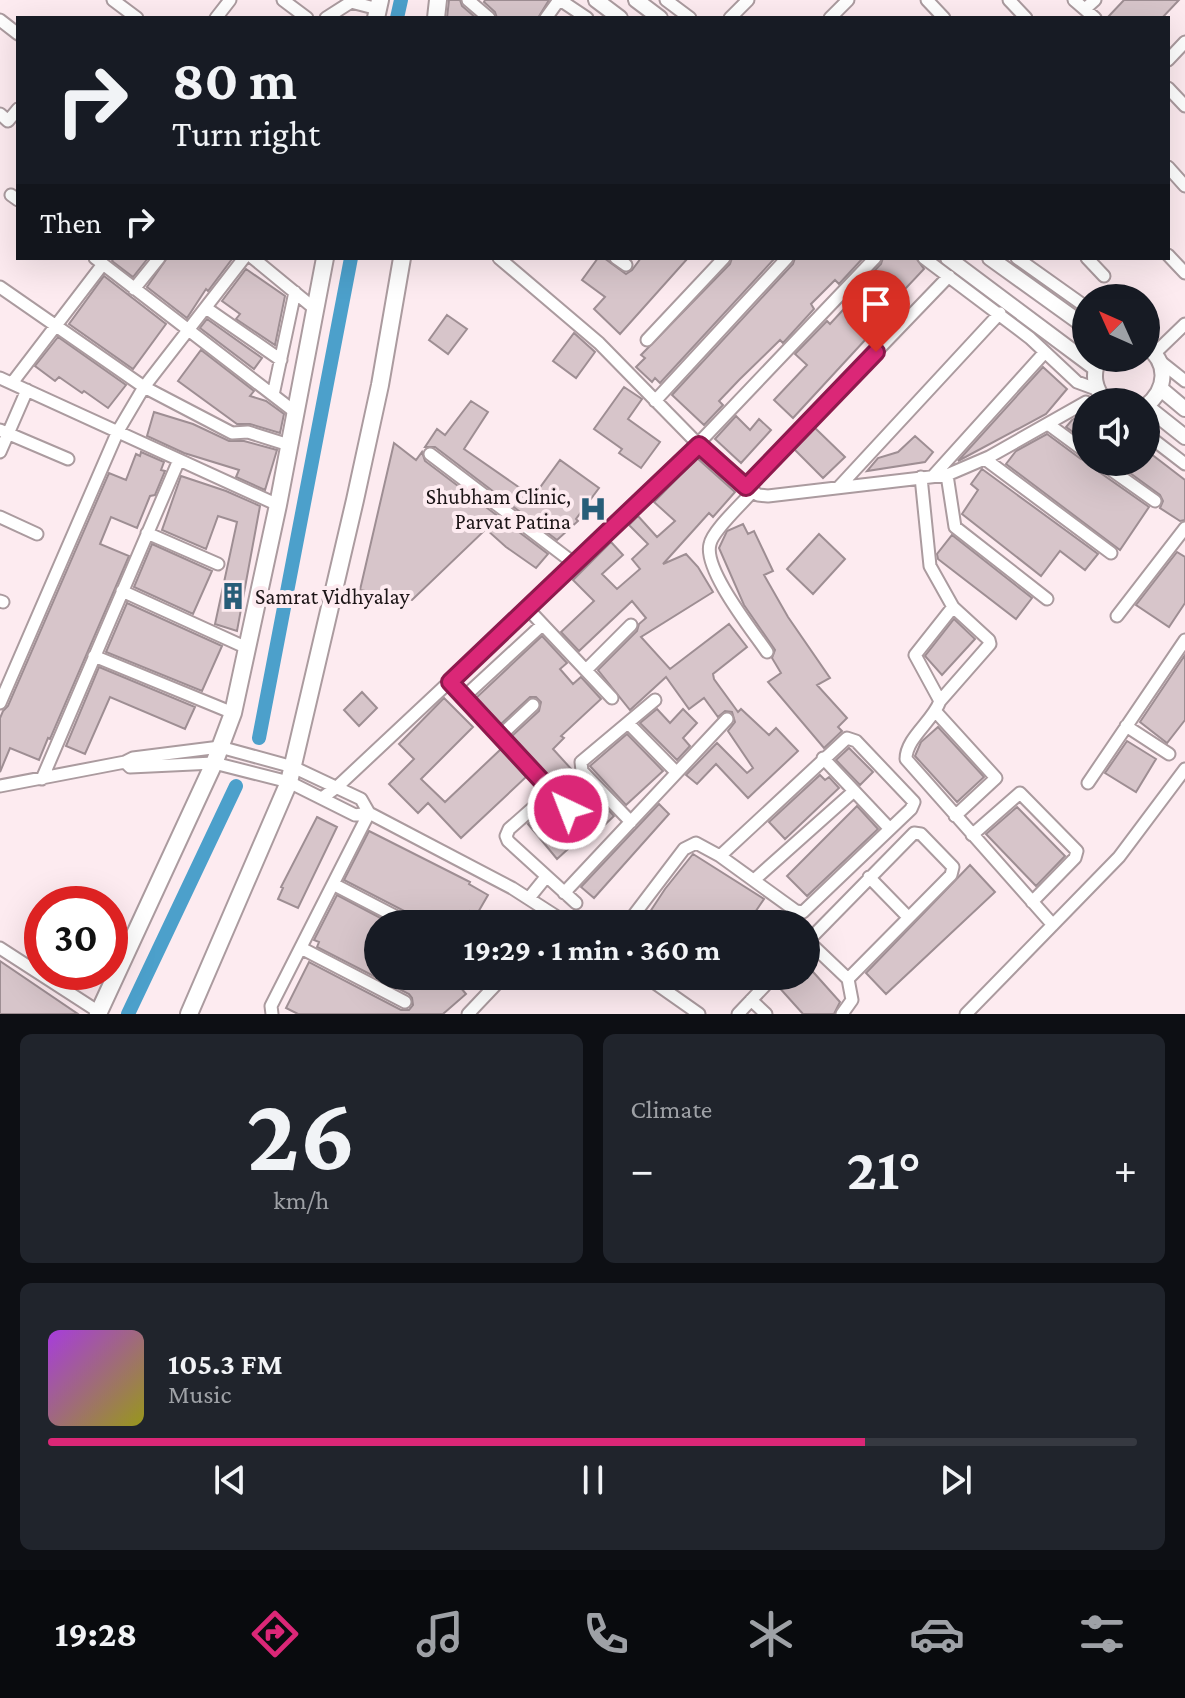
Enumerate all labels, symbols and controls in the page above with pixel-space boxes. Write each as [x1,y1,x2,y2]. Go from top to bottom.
icon: right [40,48,144,152]
text: 80 m [172,49,297,111]
text: Turn right [172,114,320,154]
icon: right [118,200,162,244]
text: Then [40,206,102,239]
pin [842,270,910,352]
icon: arrive [854,282,898,326]
north arrow [1072,284,1160,372]
map controls [1072,284,1160,476]
button: sound [1072,388,1160,476]
place label: Shubham Clinic, Parvat Patina [426,484,571,534]
hospital icon: Shubham Clinic, Parvat Patina [578,494,608,524]
building icon: Samrat Vidhyalay [218,581,248,611]
place label: Samrat Vidhyalay [255,584,410,609]
position arrow [526,767,610,851]
speed limit sign: 30 [24,886,128,990]
text: 19:29 · 1 min · 360 m [464,933,720,966]
text: 26 [246,1076,356,1191]
text: Climate [631,1095,712,1124]
text: 21° [846,1135,921,1202]
text: − [631,1145,654,1193]
text: + [1114,1145,1137,1193]
text: km/h [273,1186,329,1215]
text: 105.3 FM [168,1347,283,1380]
text: Music [168,1380,231,1409]
icon: previous [208,1458,252,1502]
icon: pause [571,1458,615,1502]
icon: next [934,1458,978,1502]
icon: directions [247,1606,303,1662]
icon: music [412,1606,468,1662]
icon: phone [578,1606,634,1662]
icon: climate [743,1606,799,1662]
icon: car [909,1606,965,1662]
icon: filters [1074,1606,1130,1662]
text: 19:28 [55,1614,137,1654]

